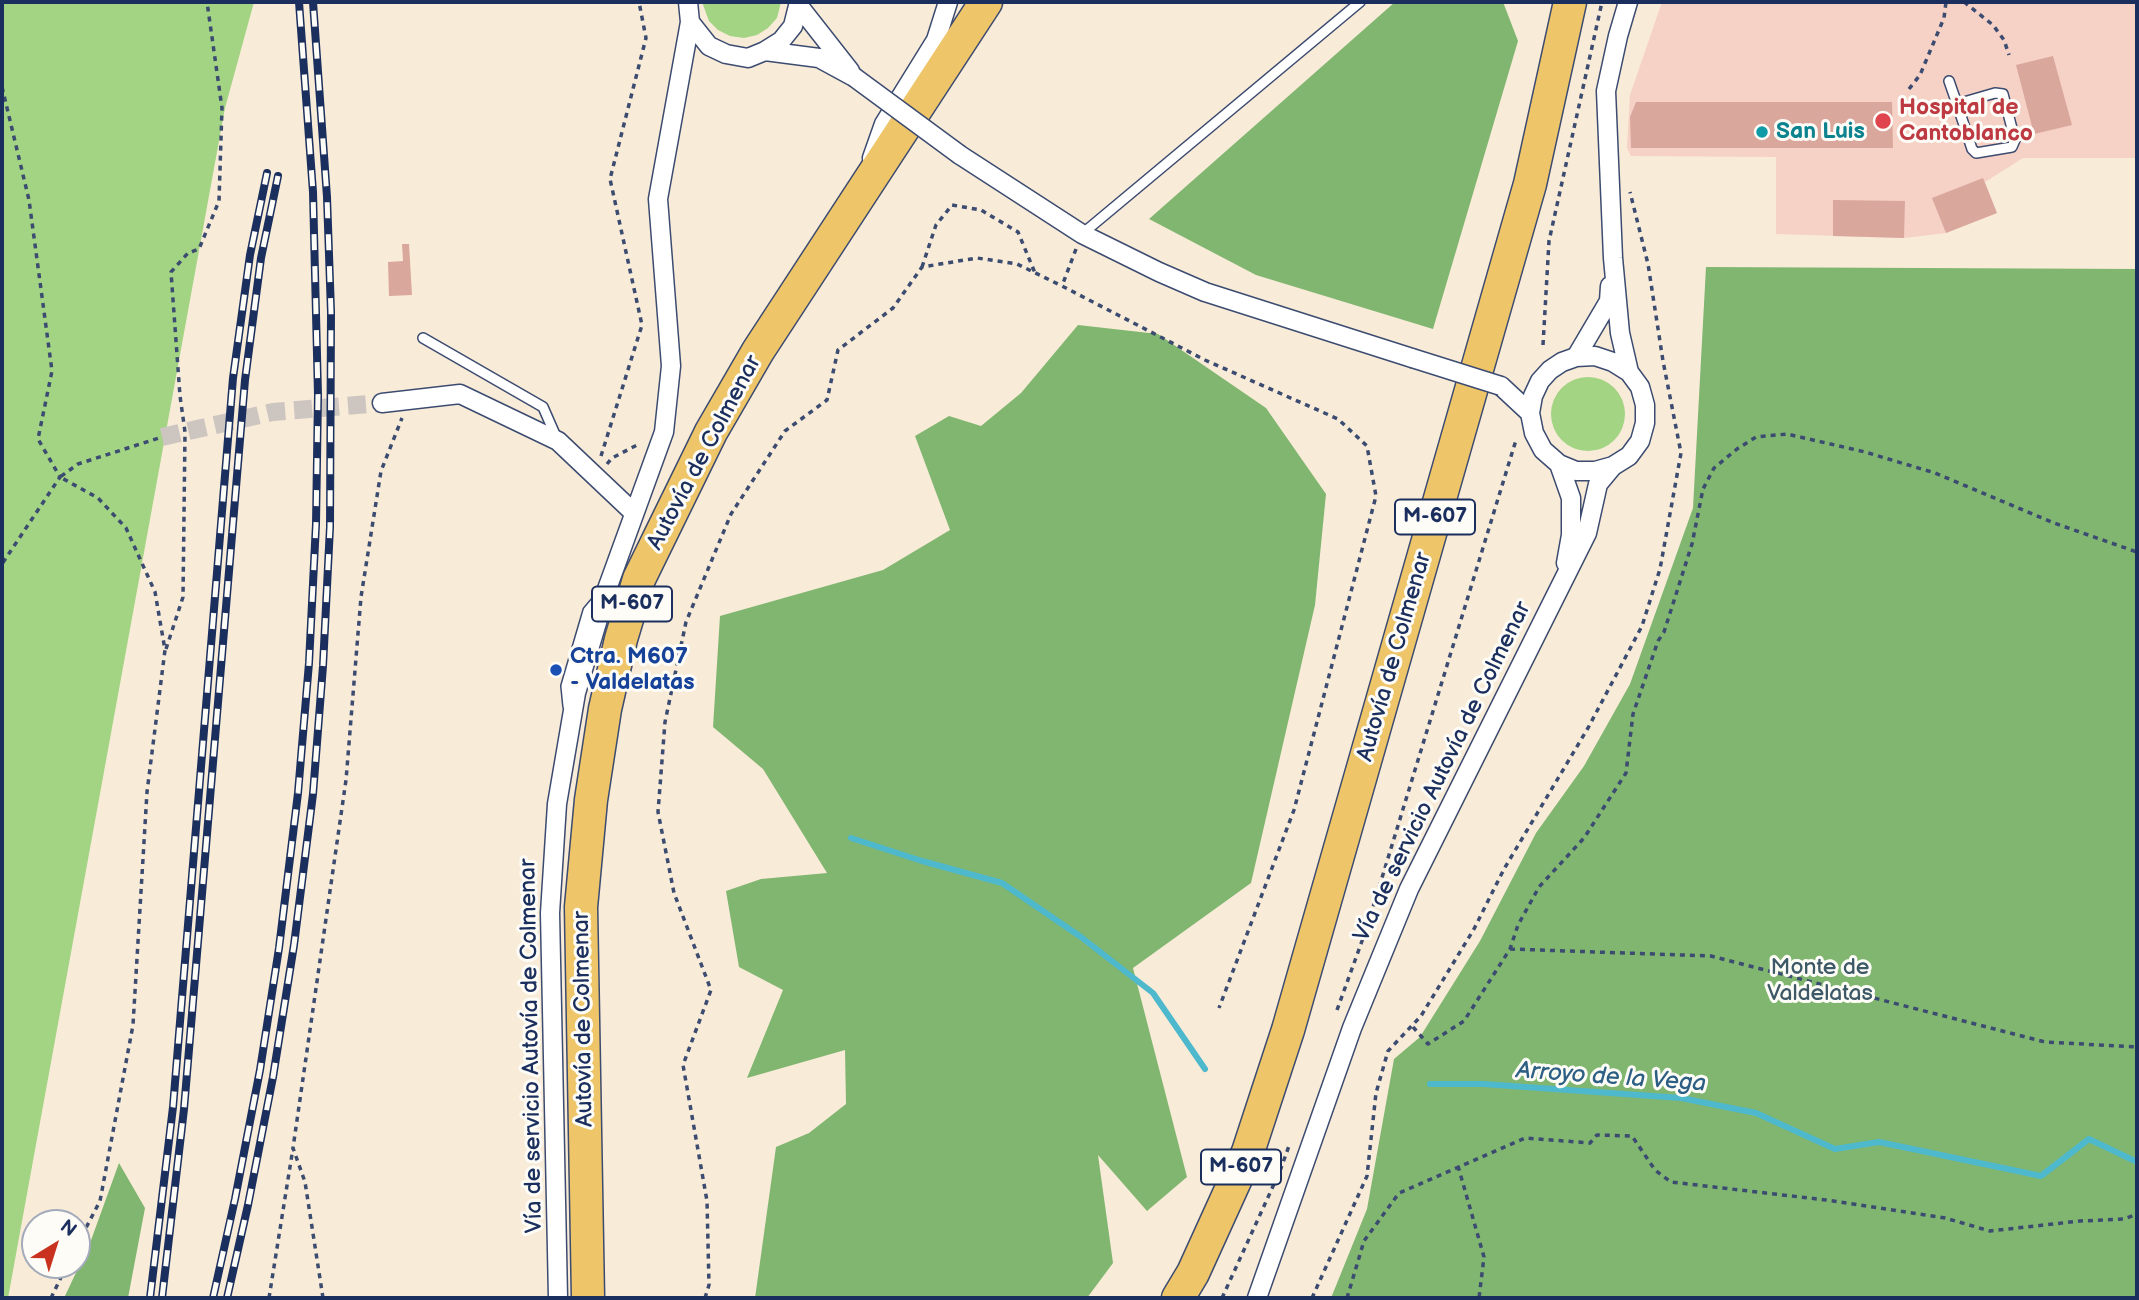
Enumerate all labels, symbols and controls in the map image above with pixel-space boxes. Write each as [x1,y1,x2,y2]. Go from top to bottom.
place label: Hospital de Cantoblanco [1899,94,2033,148]
marker: Hospital de Cantoblanco [1873,111,1893,131]
place label: San Luis [1776,118,1865,146]
marker: San Luis [1754,124,1770,140]
street label: Autovía de Colmenar [642,351,768,555]
road number: M-607 [1395,500,1475,534]
street label: Autovía de Colmenar [1352,549,1438,765]
road number: M-607 [592,586,672,622]
street label: Vía de servicio Autovía de Colmenar [1348,598,1538,946]
place label: Ctra. M607 - Valdelatas [570,643,694,697]
marker: Ctra. M607 - Valdelatas [548,662,564,678]
street label: Vía de servicio Autovía de Colmenar [515,858,549,1234]
street label: Autovía de Colmenar [568,911,600,1127]
park label: Monte de Valdelatas [1767,954,1873,1008]
water label: Arroyo de la Vega [1515,1057,1707,1099]
road number: M-607 [1201,1150,1281,1184]
north arrow [21,1209,91,1279]
text: N [55,1215,81,1242]

